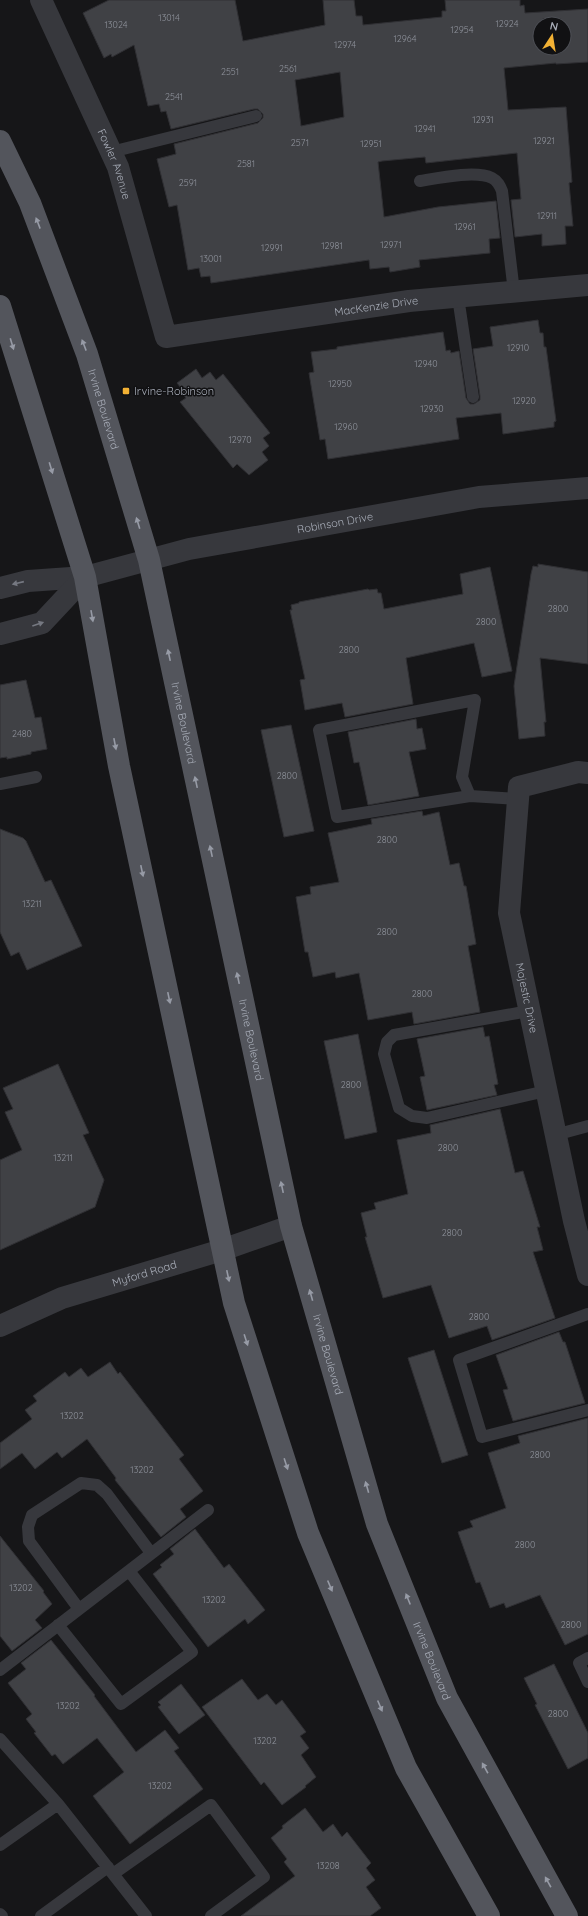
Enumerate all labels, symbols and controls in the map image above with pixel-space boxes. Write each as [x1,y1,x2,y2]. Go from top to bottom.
house number: 13014 [158,12,180,23]
north arrow [532,16,572,56]
house number: 12924 [496,18,519,29]
house number: 13024 [105,19,128,30]
text: N [549,19,559,34]
house number: 12954 [451,24,474,35]
house number: 12964 [393,33,417,44]
house number: 12974 [334,39,356,50]
house number: 2561 [279,63,297,74]
house number: 2551 [221,66,239,77]
house number: 2541 [165,91,183,102]
house number: 12931 [472,114,494,125]
house number: 12941 [414,123,436,134]
street label: Fowler Avenue [94,127,134,201]
house number: 12921 [533,135,555,146]
house number: 2571 [291,137,309,148]
house number: 12951 [360,138,382,149]
house number: 2581 [237,158,255,169]
house number: 2591 [179,177,197,188]
house number: 12911 [537,210,557,221]
one-way arrow [34,217,40,229]
house number: 12961 [454,221,476,232]
house number: 12971 [380,239,402,250]
house number: 12981 [321,240,343,251]
house number: 12991 [261,242,283,253]
house number: 13001 [200,253,222,264]
street label: MacKenzie Drive [333,293,419,319]
one-way arrow [9,338,15,350]
one-way arrow [80,338,86,350]
house number: 12910 [507,342,529,353]
house number: 12940 [414,358,438,369]
street label: Irvine Boulevard [85,367,122,451]
house number: 12950 [328,378,352,389]
place label: Irvine-Robinson [134,384,214,398]
marker: Irvine-Robinson [121,386,131,396]
house number: 12920 [512,395,536,406]
house number: 12930 [420,403,444,414]
house number: 12960 [334,421,358,432]
house number: 12970 [228,434,252,445]
one-way arrow [48,462,54,474]
street label: Robinson Drive [296,509,374,537]
one-way arrow [135,516,141,528]
one-way arrow [12,581,24,587]
house number: 2800 [548,603,568,614]
one-way arrow [89,610,95,622]
house number: 2800 [476,616,496,627]
one-way arrow [32,620,44,626]
house number: 2800 [339,644,359,655]
one-way arrow [166,649,172,661]
street label: Irvine Boulevard [168,681,199,765]
house number: 2480 [12,728,32,739]
one-way arrow [113,737,119,750]
house number: 2800 [277,770,297,781]
one-way arrow [193,776,199,788]
house number: 2800 [377,834,397,845]
one-way arrow [207,845,213,857]
one-way arrow [139,865,145,877]
house number: 13211 [22,898,42,909]
house number: 2800 [377,926,397,937]
street label: Majestic Drive [513,961,541,1034]
one-way arrow [234,972,240,984]
house number: 2800 [412,988,432,999]
one-way arrow [166,992,172,1004]
street label: Irvine Boulevard [236,998,267,1082]
house number: 2800 [341,1079,361,1090]
house number: 2800 [438,1142,458,1153]
house number: 13211 [53,1152,73,1163]
one-way arrow [279,1181,285,1194]
house number: 2800 [442,1227,462,1238]
street label: Myford Road [110,1257,178,1290]
one-way arrow [225,1270,231,1283]
one-way arrow [308,1288,314,1300]
house number: 2800 [469,1311,489,1322]
street label: Irvine Boulevard [310,1312,346,1396]
one-way arrow [243,1334,249,1346]
house number: 13202 [60,1410,84,1421]
house number: 2800 [530,1449,550,1460]
one-way arrow [283,1458,289,1470]
house number: 13202 [130,1464,154,1475]
one-way arrow [364,1480,370,1492]
house number: 2800 [515,1539,535,1550]
one-way arrow [327,1580,333,1591]
house number: 13202 [9,1582,33,1593]
one-way arrow [404,1593,410,1605]
house number: 13202 [202,1594,226,1605]
house number: 2800 [561,1619,581,1630]
street label: Irvine Boulevard [410,1620,454,1702]
house number: 13202 [56,1700,80,1711]
one-way arrow [377,1700,383,1711]
house number: 2800 [548,1708,568,1719]
house number: 13202 [253,1735,277,1746]
one-way arrow [482,1762,489,1774]
house number: 13202 [148,1780,172,1791]
house number: 13208 [316,1860,340,1871]
one-way arrow [544,1876,551,1888]

